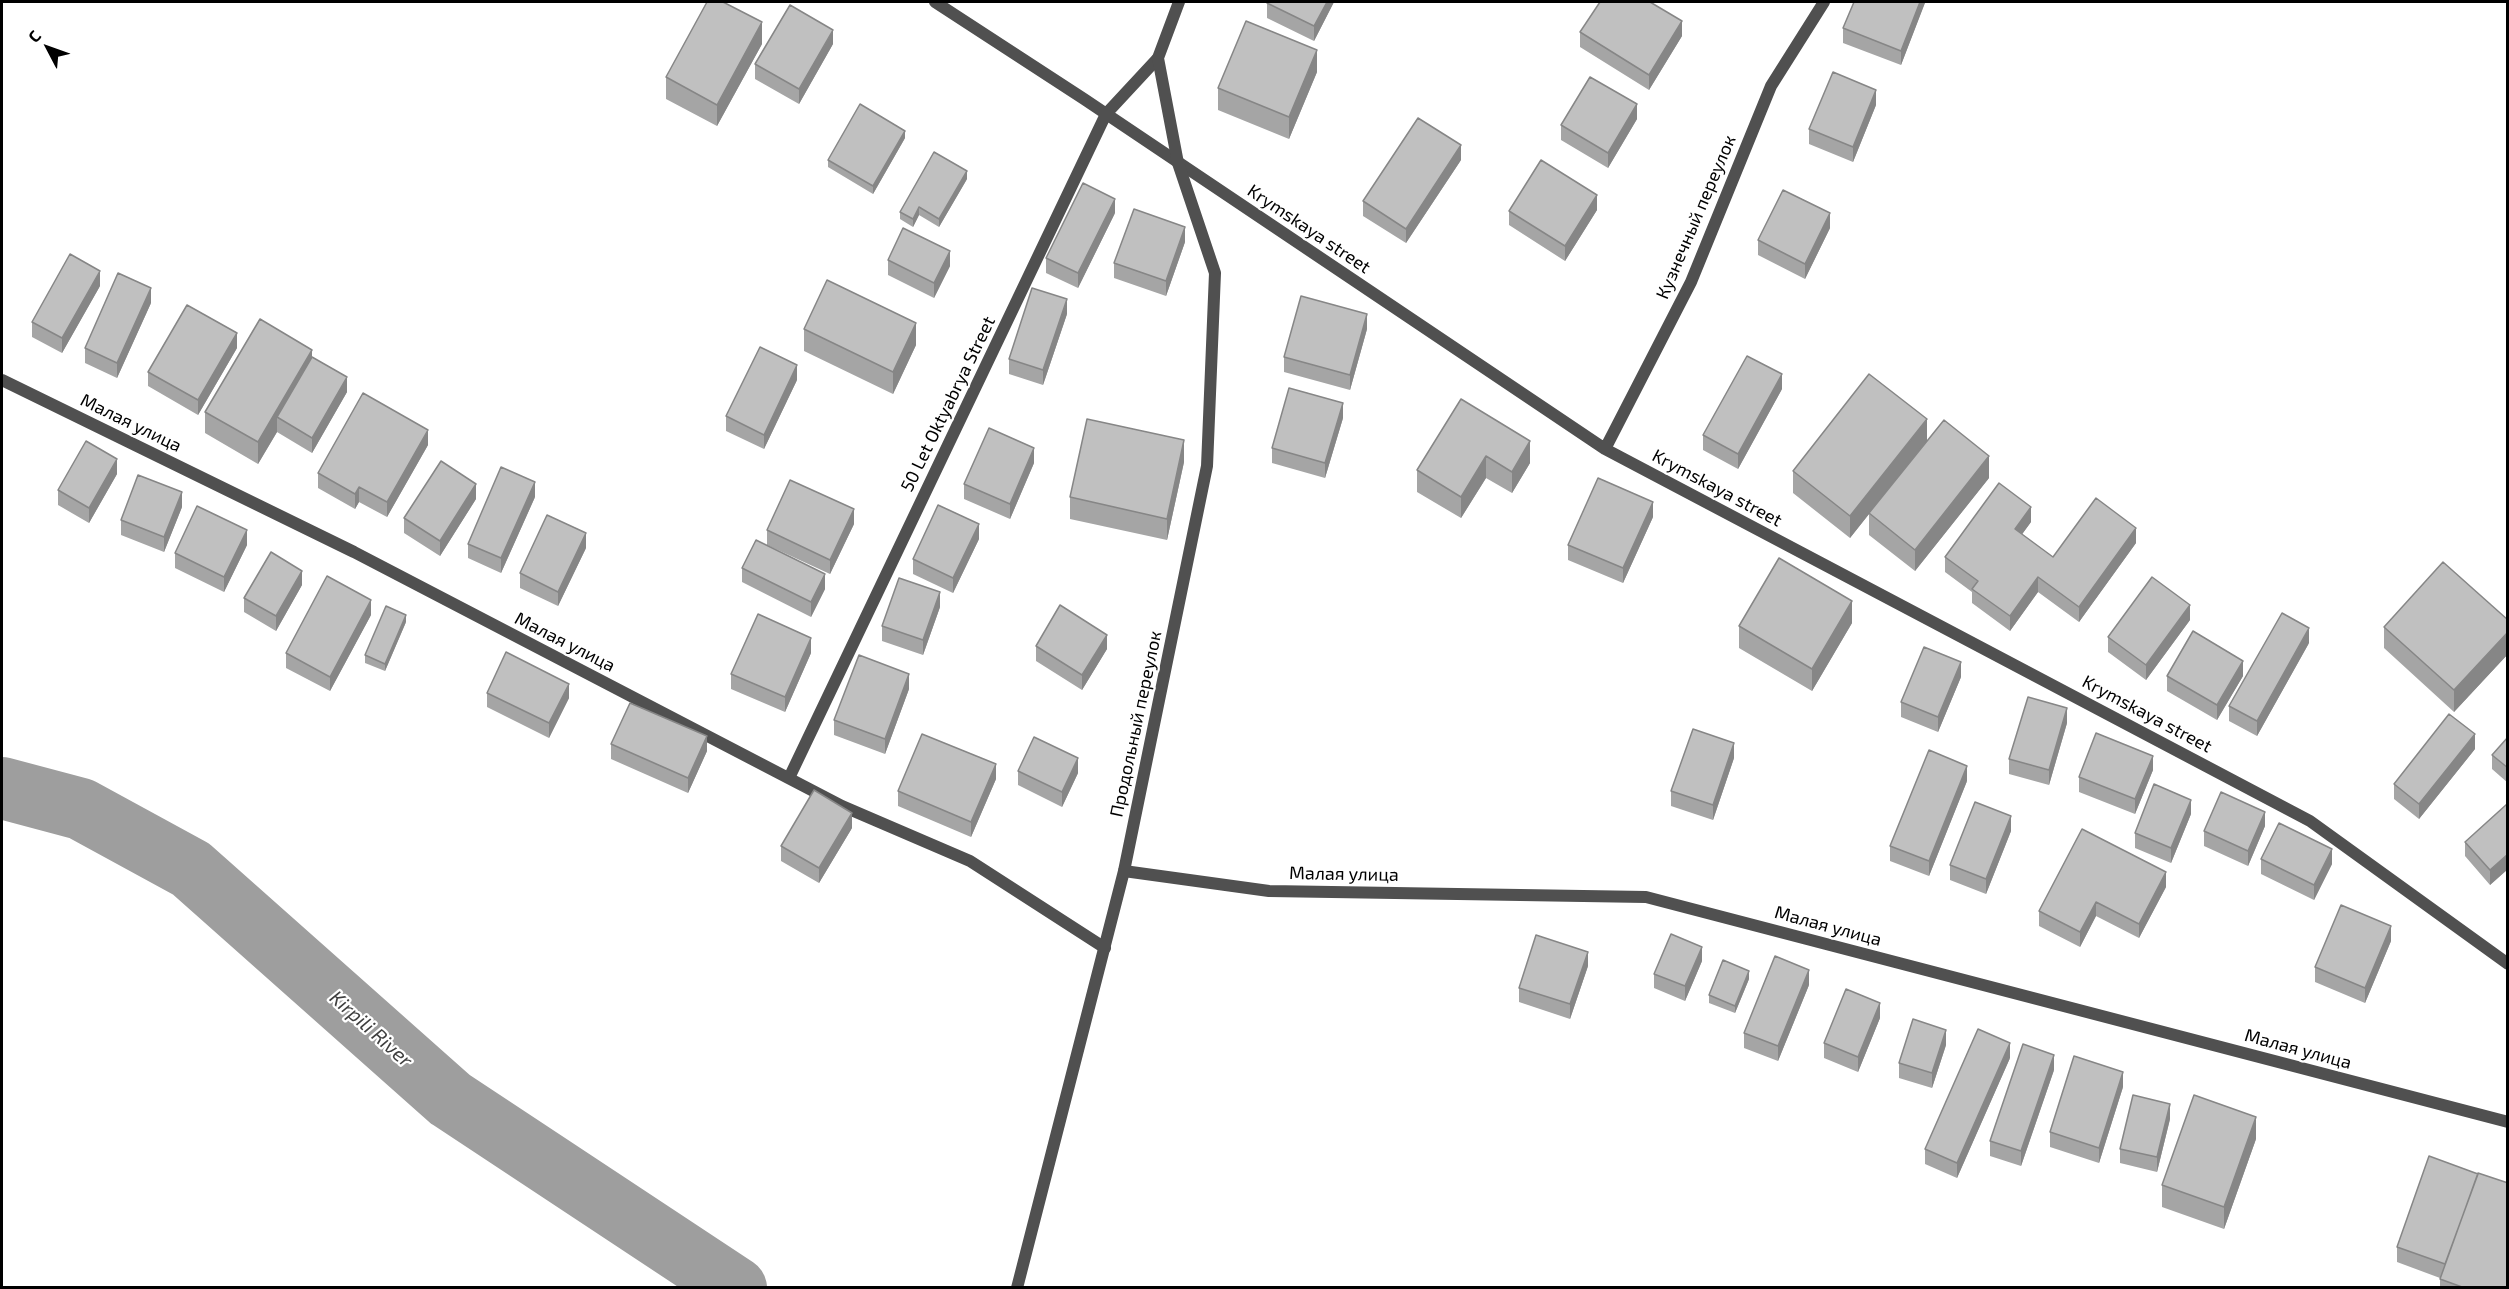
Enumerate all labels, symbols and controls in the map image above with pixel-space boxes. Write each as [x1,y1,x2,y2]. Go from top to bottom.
north arrow [18,18,78,78]
text: С [24,26,44,46]
street label: Кузнечный переулок [1652,132,1740,302]
street label: Krymskaya street [1243,180,1375,278]
street label: 50 Let Oktyabrya Street [896,313,1000,495]
street label: Малая улица [77,389,185,457]
street label: Krymskaya street [1648,445,1786,531]
street label: Малая улица [511,607,619,677]
street label: Продольный переулок [1106,629,1166,819]
street label: Krymskaya street [2078,671,2216,757]
street label: Малая улица [1289,862,1399,886]
street label: Малая улица [1772,901,1884,951]
water label: Kirpili River [325,986,417,1072]
street label: Малая улица [2242,1024,2354,1074]

